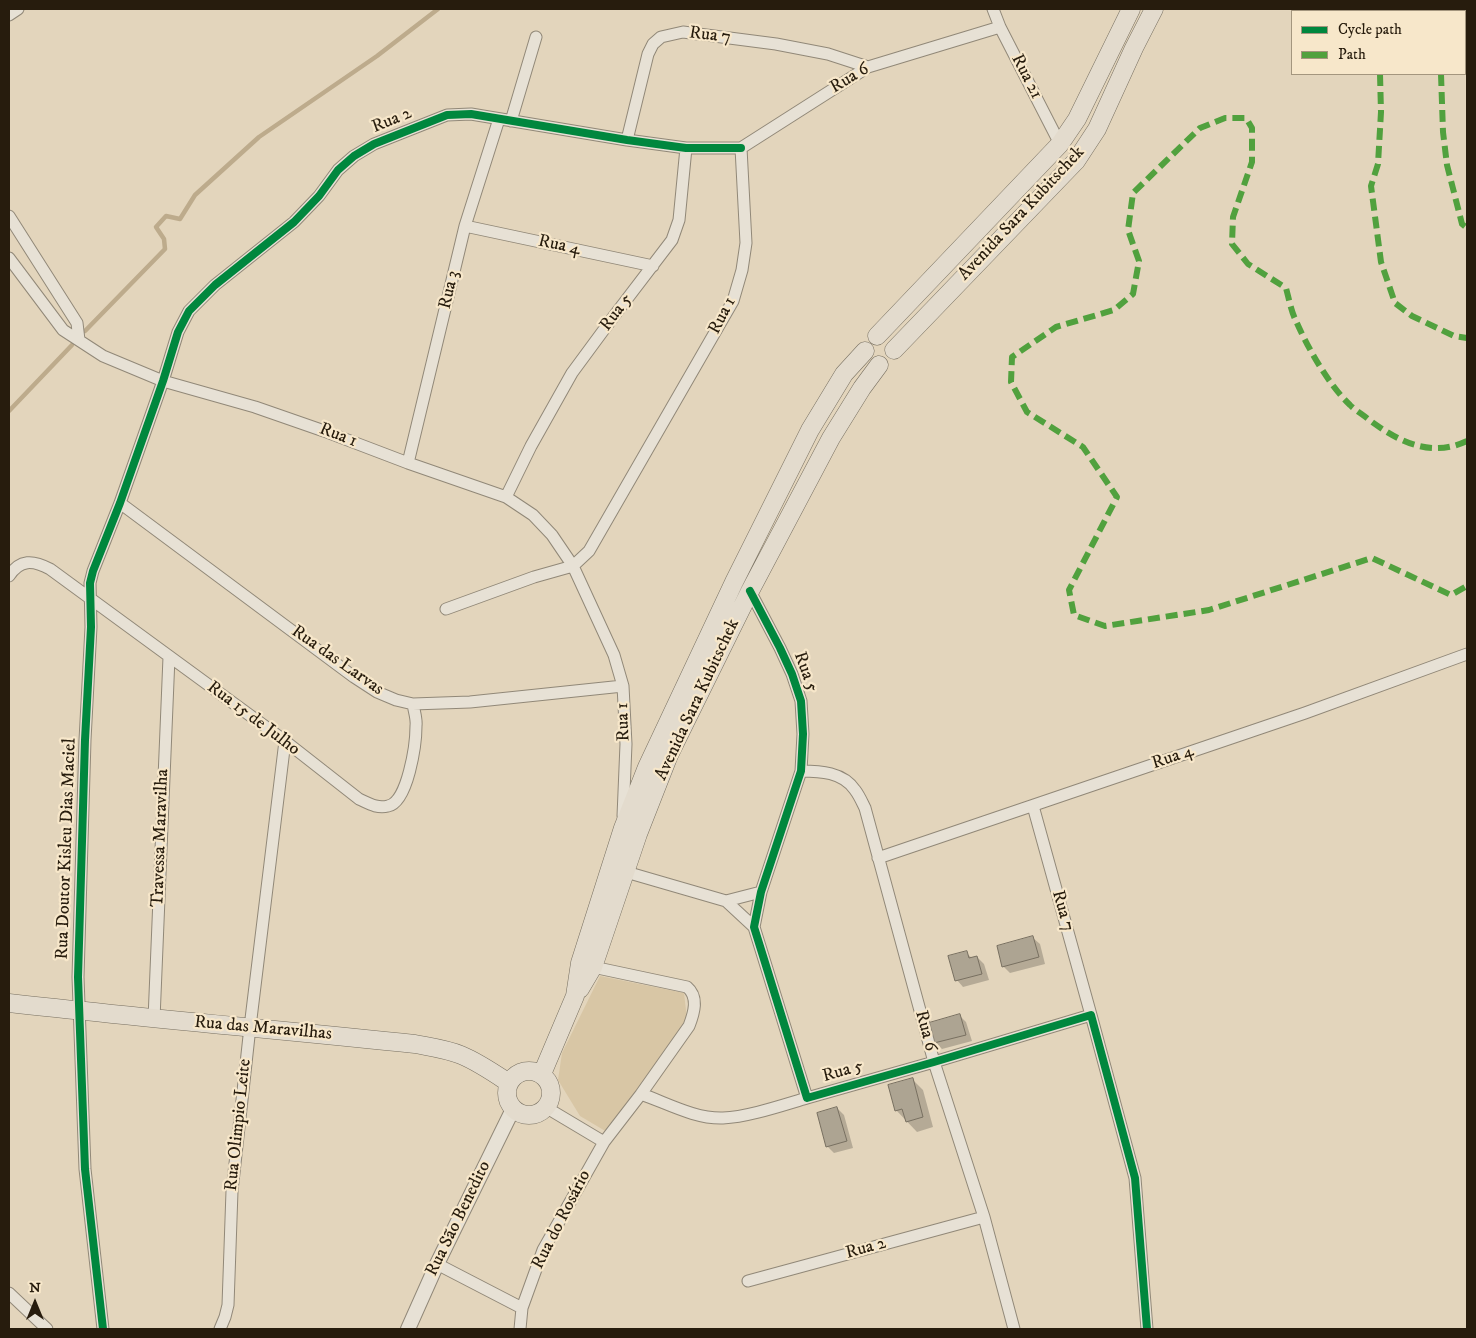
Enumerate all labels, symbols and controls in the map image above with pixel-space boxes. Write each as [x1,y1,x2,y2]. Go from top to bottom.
legend [1291,10,1466,75]
text: Cycle path [1338,20,1402,39]
street label: Rua 7 [688,23,732,49]
text: Path [1338,45,1366,64]
street label: Rua 21 [1006,51,1046,103]
street label: Rua 6 [827,59,873,99]
street label: Rua 2 [369,103,415,139]
street label: Avenida Sara Kubitschek [954,142,1090,286]
street label: Rua 4 [536,231,582,261]
street label: Rua 3 [435,269,465,311]
street label: Rua 5 [596,290,638,336]
street label: Rua 1 [705,294,741,338]
street label: Rua 1 [316,419,360,453]
street label: Avenida Sara Kubitschek [651,616,745,784]
street label: Rua das Larvas [287,621,387,701]
street label: Rua 5 [788,649,822,695]
street label: Rua 15 de Julho [202,677,304,761]
street label: Rua 1 [613,702,635,742]
street label: Rua Doutor Kisleu Dias Maciel [52,738,82,960]
street label: Rua 4 [1149,741,1197,775]
street label: Travessa Maravilha [148,768,174,908]
street label: Rua 7 [1046,888,1078,934]
street label: Rua 6 [909,1008,941,1054]
street label: Rua das Maravilhas [193,1012,333,1046]
street label: Rua 5 [820,1056,866,1088]
street label: Rua Olimpio Leite [221,1058,257,1192]
street label: Rua São Benedito [422,1158,496,1280]
street label: Rua do Rosário [528,1167,596,1273]
street label: Rua 2 [843,1233,889,1265]
north arrow [10,1278,60,1328]
text: N [29,1279,41,1297]

